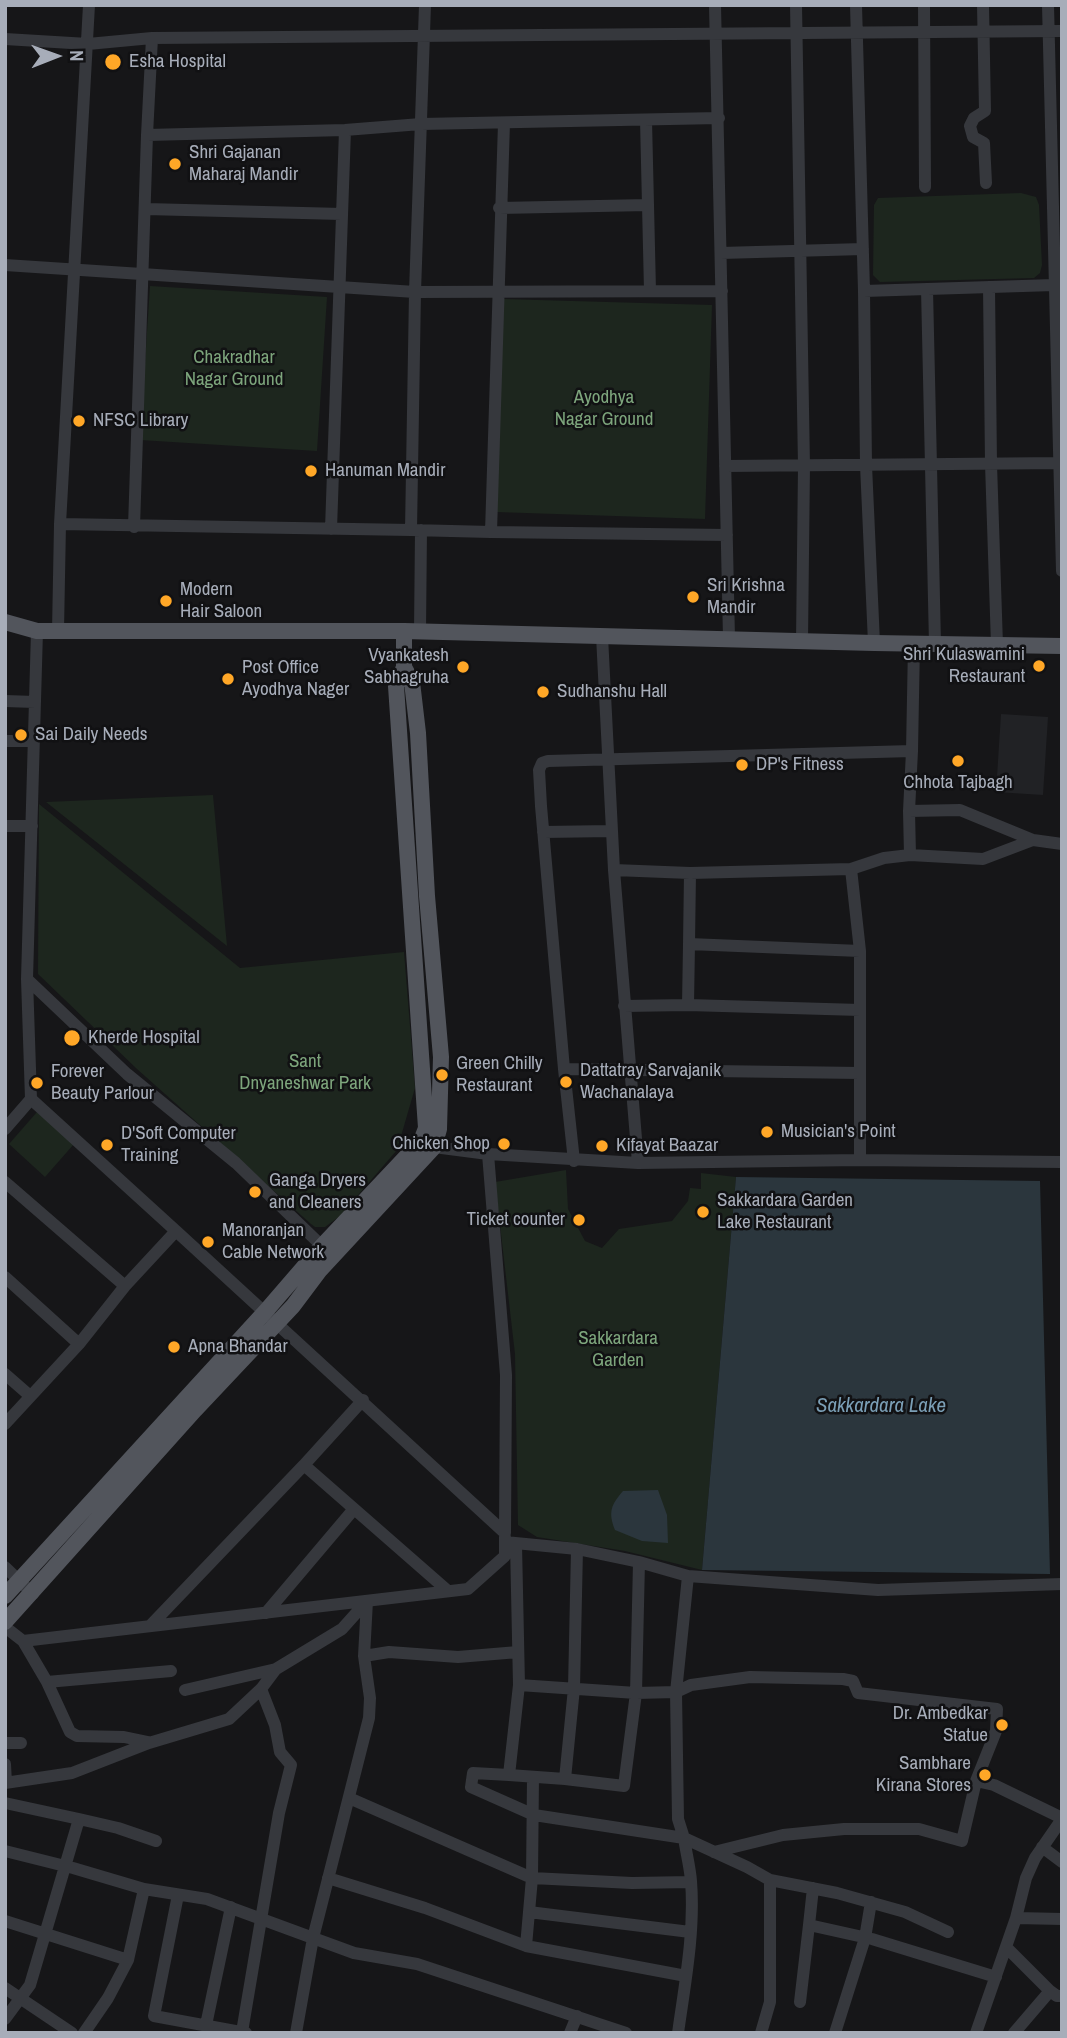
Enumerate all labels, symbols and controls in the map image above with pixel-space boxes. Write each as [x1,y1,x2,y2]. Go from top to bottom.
north arrow [21,21,91,91]
text: N [64,50,90,61]
place label: Esha Hospital [129,51,226,73]
marker: Esha Hospital [103,52,123,72]
place label: Shri Gajanan Maharaj Mandir [189,142,298,186]
marker: Shri Gajanan Maharaj Mandir [167,156,183,172]
park label: Chakradhar Nagar Ground [185,347,283,391]
park label: Ayodhya Nagar Ground [555,387,653,431]
place label: NFSC Library [93,410,188,432]
marker: NFSC Library [71,413,87,429]
place label: Hanuman Mandir [325,460,445,482]
marker: Hanuman Mandir [303,463,319,479]
place label: Sri Krishna Mandir [707,575,785,619]
place label: Modern Hair Saloon [180,579,262,623]
marker: Sri Krishna Mandir [685,589,701,605]
marker: Modern Hair Saloon [158,593,174,609]
place label: Shri Kulaswamini Restaurant [903,644,1025,688]
place label: Vyankatesh Sabhagruha [364,645,449,689]
place label: Post Office Ayodhya Nager [242,657,349,701]
marker: Shri Kulaswamini Restaurant [1031,658,1047,674]
marker: Vyankatesh Sabhagruha [455,659,471,675]
marker: Post Office Ayodhya Nager [220,671,236,687]
place label: Sudhanshu Hall [557,681,667,703]
marker: Sudhanshu Hall [535,684,551,700]
place label: Sai Daily Needs [35,724,148,746]
marker: Sai Daily Needs [13,727,29,743]
marker: Chhota Tajbagh [950,753,966,769]
place label: DP's Fitness [756,754,844,776]
marker: DP's Fitness [734,757,750,773]
place label: Chhota Tajbagh [903,772,1013,794]
place label: Kherde Hospital [88,1027,200,1049]
marker: Kherde Hospital [62,1028,82,1048]
park label: Sant Dnyaneshwar Park [239,1051,371,1095]
place label: Green Chilly Restaurant [456,1053,543,1097]
place label: Dattatray Sarvajanik Wachanalaya [580,1060,721,1104]
place label: Forever Beauty Parlour [51,1061,154,1105]
marker: Green Chilly Restaurant [434,1067,450,1083]
marker: Dattatray Sarvajanik Wachanalaya [558,1074,574,1090]
marker: Forever Beauty Parlour [29,1075,45,1091]
place label: Musician's Point [781,1121,896,1143]
place label: D'Soft Computer Training [121,1123,236,1167]
marker: Musician's Point [759,1124,775,1140]
place label: Chicken Shop [392,1133,490,1155]
place label: Kifayat Baazar [616,1135,718,1157]
marker: Chicken Shop [496,1136,512,1152]
marker: D'Soft Computer Training [99,1137,115,1153]
marker: Kifayat Baazar [594,1138,610,1154]
place label: Ganga Dryers and Cleaners [269,1170,366,1214]
marker: Ganga Dryers and Cleaners [247,1184,263,1200]
place label: Sakkardara Garden Lake Restaurant [717,1190,853,1234]
marker: Sakkardara Garden Lake Restaurant [695,1204,711,1220]
place label: Ticket counter [467,1209,565,1231]
marker: Ticket counter [571,1212,587,1228]
place label: Manoranjan Cable Network [222,1220,324,1264]
marker: Manoranjan Cable Network [200,1234,216,1250]
park label: Sakkardara Garden [578,1328,658,1372]
place label: Apna Bhandar [188,1336,288,1358]
marker: Apna Bhandar [166,1339,182,1355]
water label: Sakkardara Lake [816,1393,946,1419]
place label: Dr. Ambedkar Statue [893,1703,988,1747]
marker: Dr. Ambedkar Statue [994,1717,1010,1733]
place label: Sambhare Kirana Stores [876,1753,971,1797]
marker: Sambhare Kirana Stores [977,1767,993,1783]

